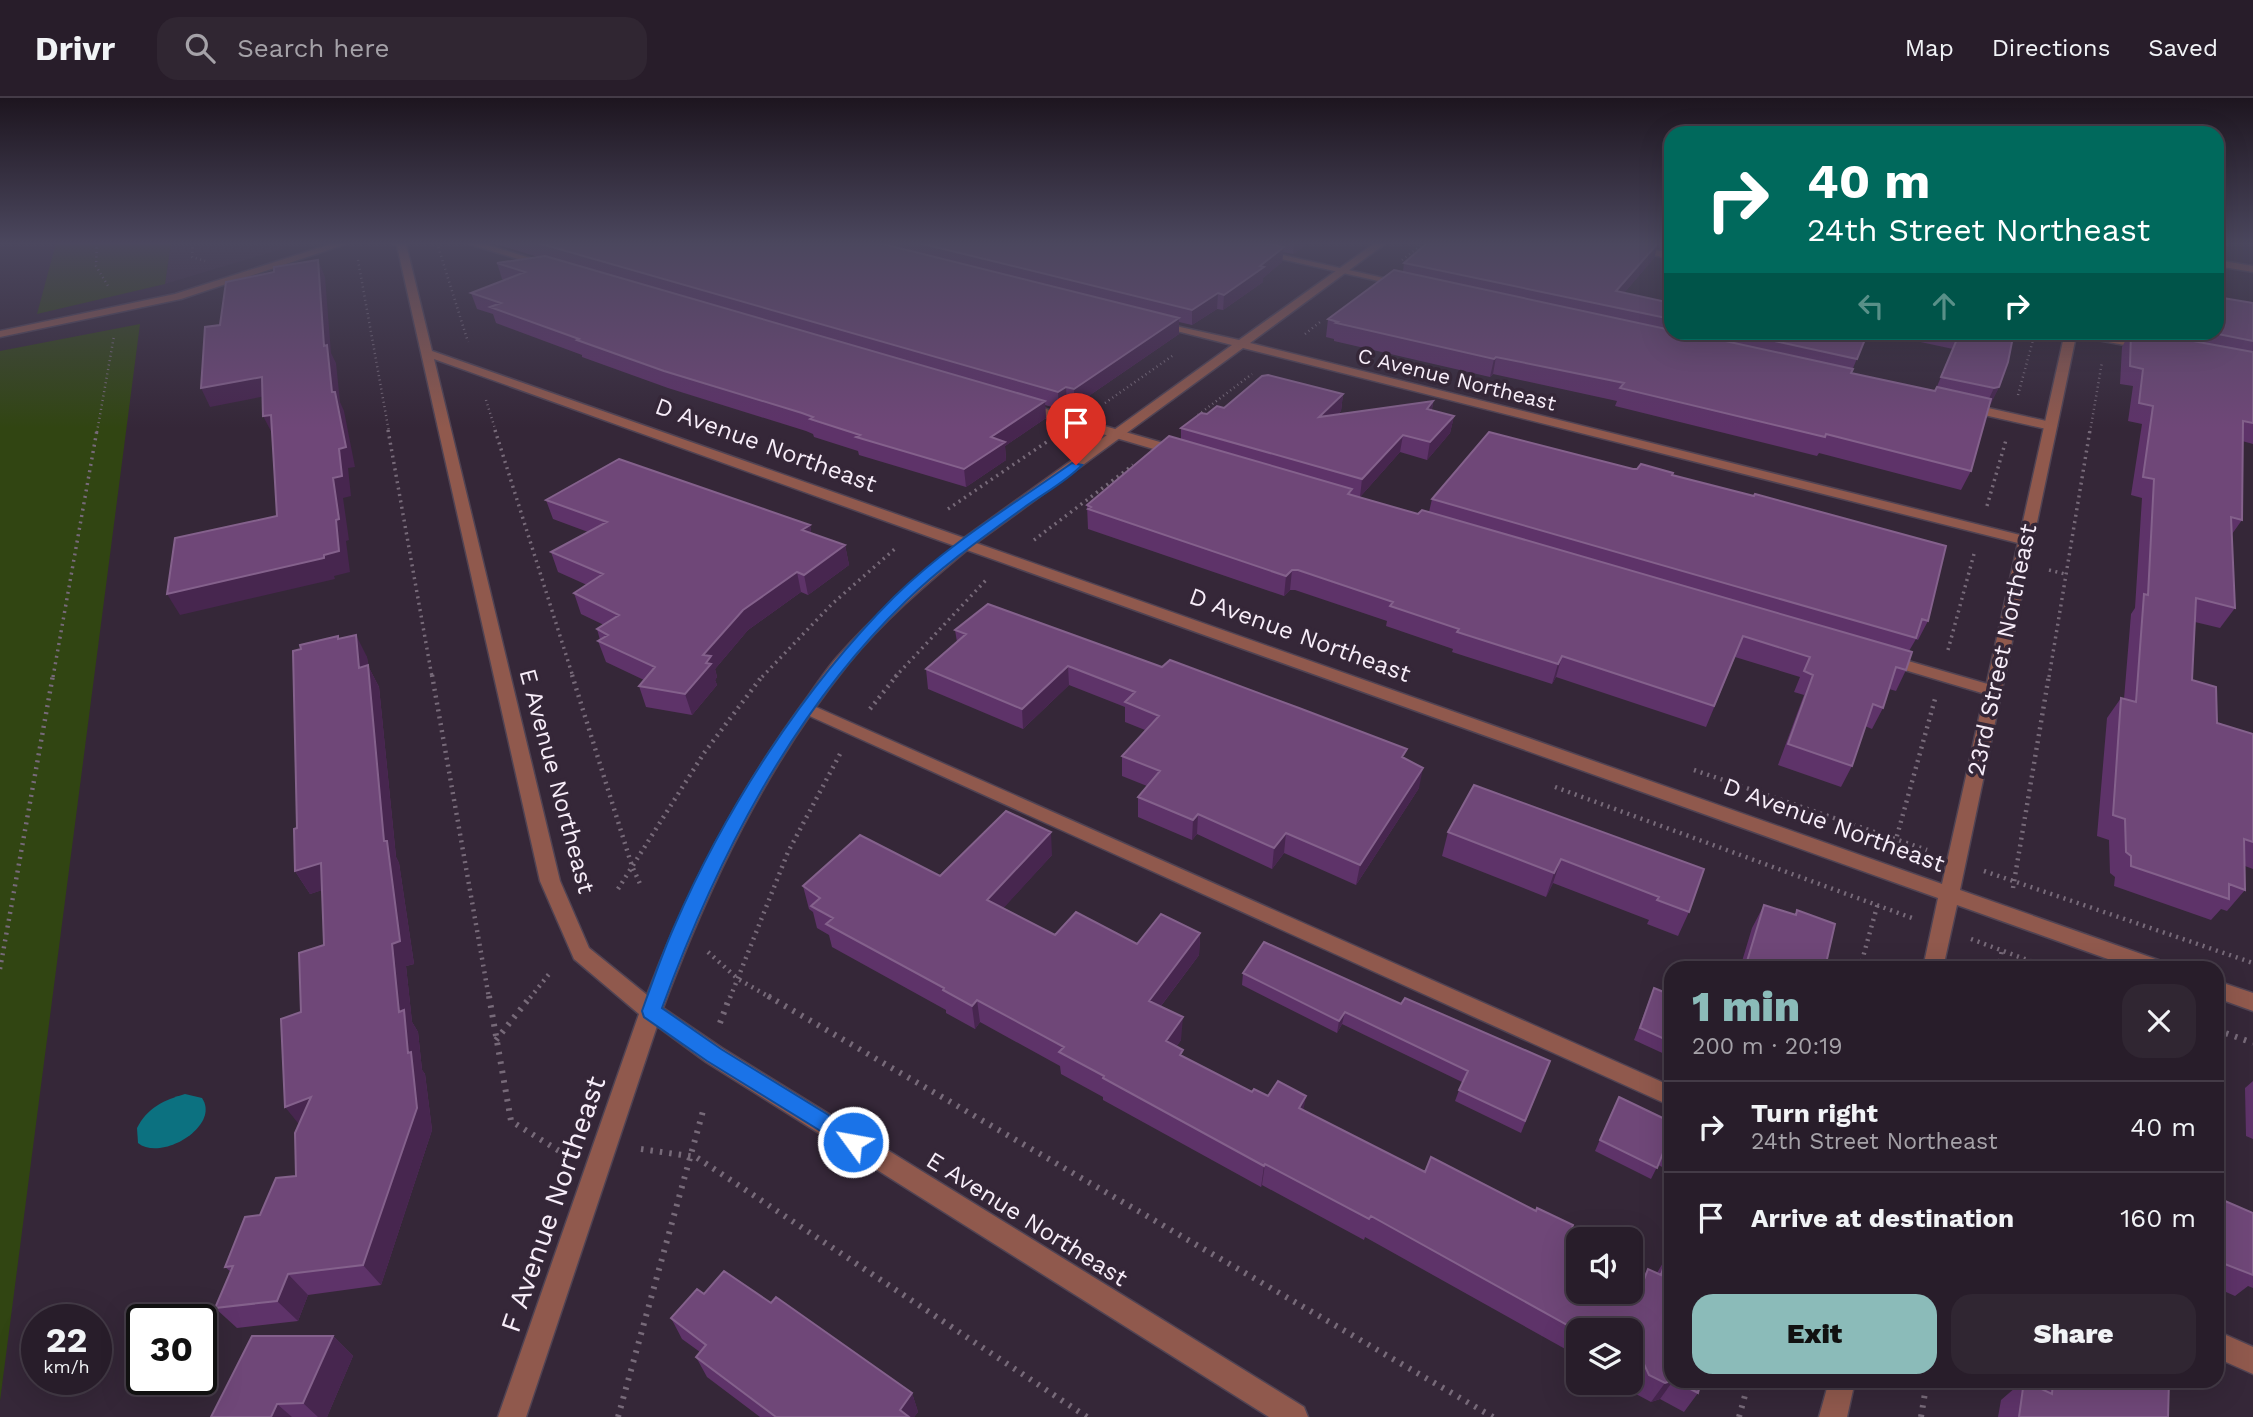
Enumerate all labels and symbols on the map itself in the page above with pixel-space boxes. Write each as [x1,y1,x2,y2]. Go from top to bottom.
street label: C Avenue Northeast [1355,342,1559,416]
street label: D Avenue Northeast [651,392,881,498]
pin [1046,393,1106,465]
street label: 23rd Street Northeast [1962,521,2042,779]
street label: D Avenue Northeast [1185,582,1415,688]
street label: E Avenue Northeast [514,666,600,896]
street label: D Avenue Northeast [1719,772,1949,878]
street label: F Avenue Northeast [494,1071,612,1336]
position arrow [816,1105,890,1179]
street label: E Avenue Northeast [921,1146,1133,1292]
speed limit sign: 30 [126,1304,217,1395]

